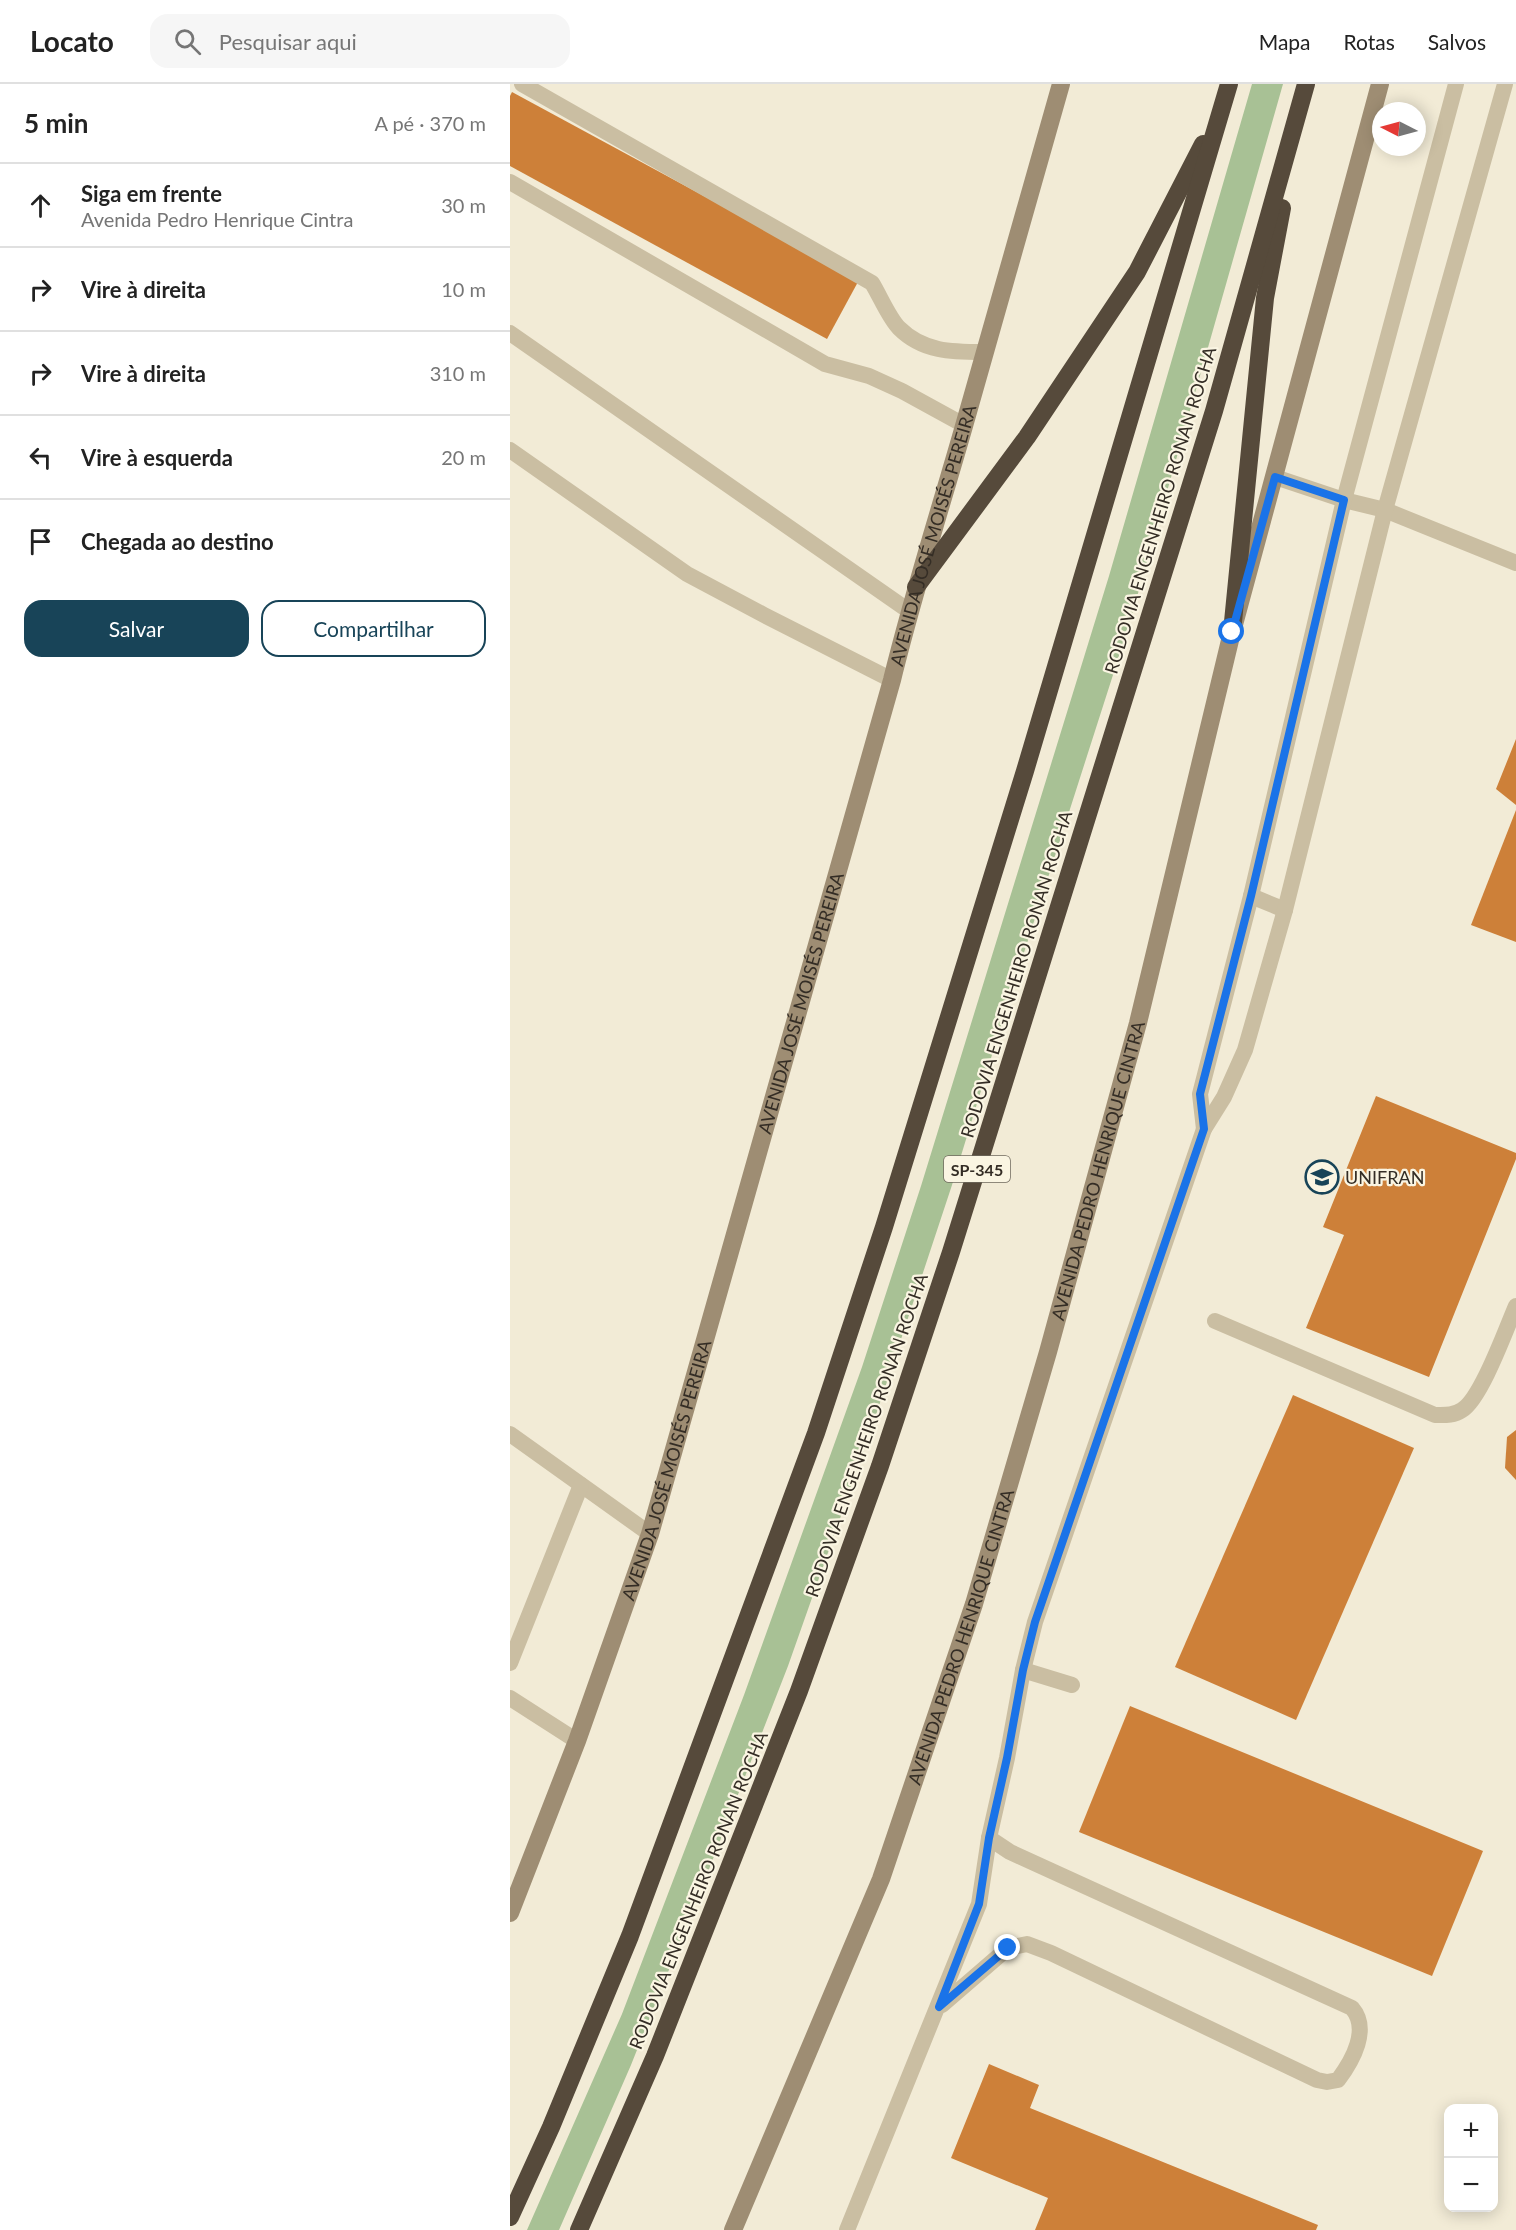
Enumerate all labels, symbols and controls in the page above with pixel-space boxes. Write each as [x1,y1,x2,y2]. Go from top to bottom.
search box [150,14,570,68]
text: Locato [30,24,114,58]
icon: search [171,25,204,58]
text: Pesquisar aqui [219,28,357,55]
text: Mapa [1259,29,1311,54]
text: Rotas [1344,29,1395,54]
text: Salvos [1428,29,1486,54]
north arrow [1372,102,1426,156]
text: 5 min [24,107,88,139]
text: A pé · 370 m [374,111,486,135]
text: Siga em frente [81,180,222,207]
icon: ahead [24,189,57,222]
text: 30 m [441,193,486,217]
text: Avenida Pedro Henrique Cintra [81,207,353,231]
icon: right [24,273,57,306]
text: Vire à direita [81,276,206,303]
text: 10 m [441,277,486,301]
street label: RODOVIA ENGENHEIRO RONAN ROCHA [1100,343,1221,676]
icon: right [24,357,57,390]
text: Vire à direita [81,360,206,387]
text: 310 m [430,361,486,385]
street label: AVENIDA JOSÉ MOISÉS PEREIRA [885,401,981,668]
icon: left [24,441,57,474]
text: Vire à esquerda [81,444,233,471]
text: 20 m [441,445,486,469]
icon: arrive [24,525,57,558]
text: Chegada ao destino [81,528,274,555]
button: Salvar [24,600,249,657]
button: Compartilhar [261,600,486,657]
route start [1218,618,1244,644]
street label: RODOVIA ENGENHEIRO RONAN ROCHA [956,807,1077,1140]
street label: AVENIDA JOSÉ MOISÉS PEREIRA [753,869,848,1136]
street label: AVENIDA PEDRO HENRIQUE CINTRA [1046,1018,1149,1323]
road number: SP-345 [944,1156,1010,1182]
school or university icon: UNIFRAN [1304,1159,1340,1195]
place label: UNIFRAN [1345,1166,1424,1188]
street label: RODOVIA ENGENHEIRO RONAN ROCHA [800,1270,932,1600]
street label: AVENIDA JOSÉ MOISÉS PEREIRA [617,1337,716,1603]
street label: AVENIDA PEDRO HENRIQUE CINTRA [903,1486,1018,1787]
street label: RODOVIA ENGENHEIRO RONAN ROCHA [624,1727,772,2052]
route end [994,1934,1020,1960]
map controls [1444,2104,1498,2212]
button: + [1444,2104,1498,2158]
button: − [1444,2158,1498,2212]

